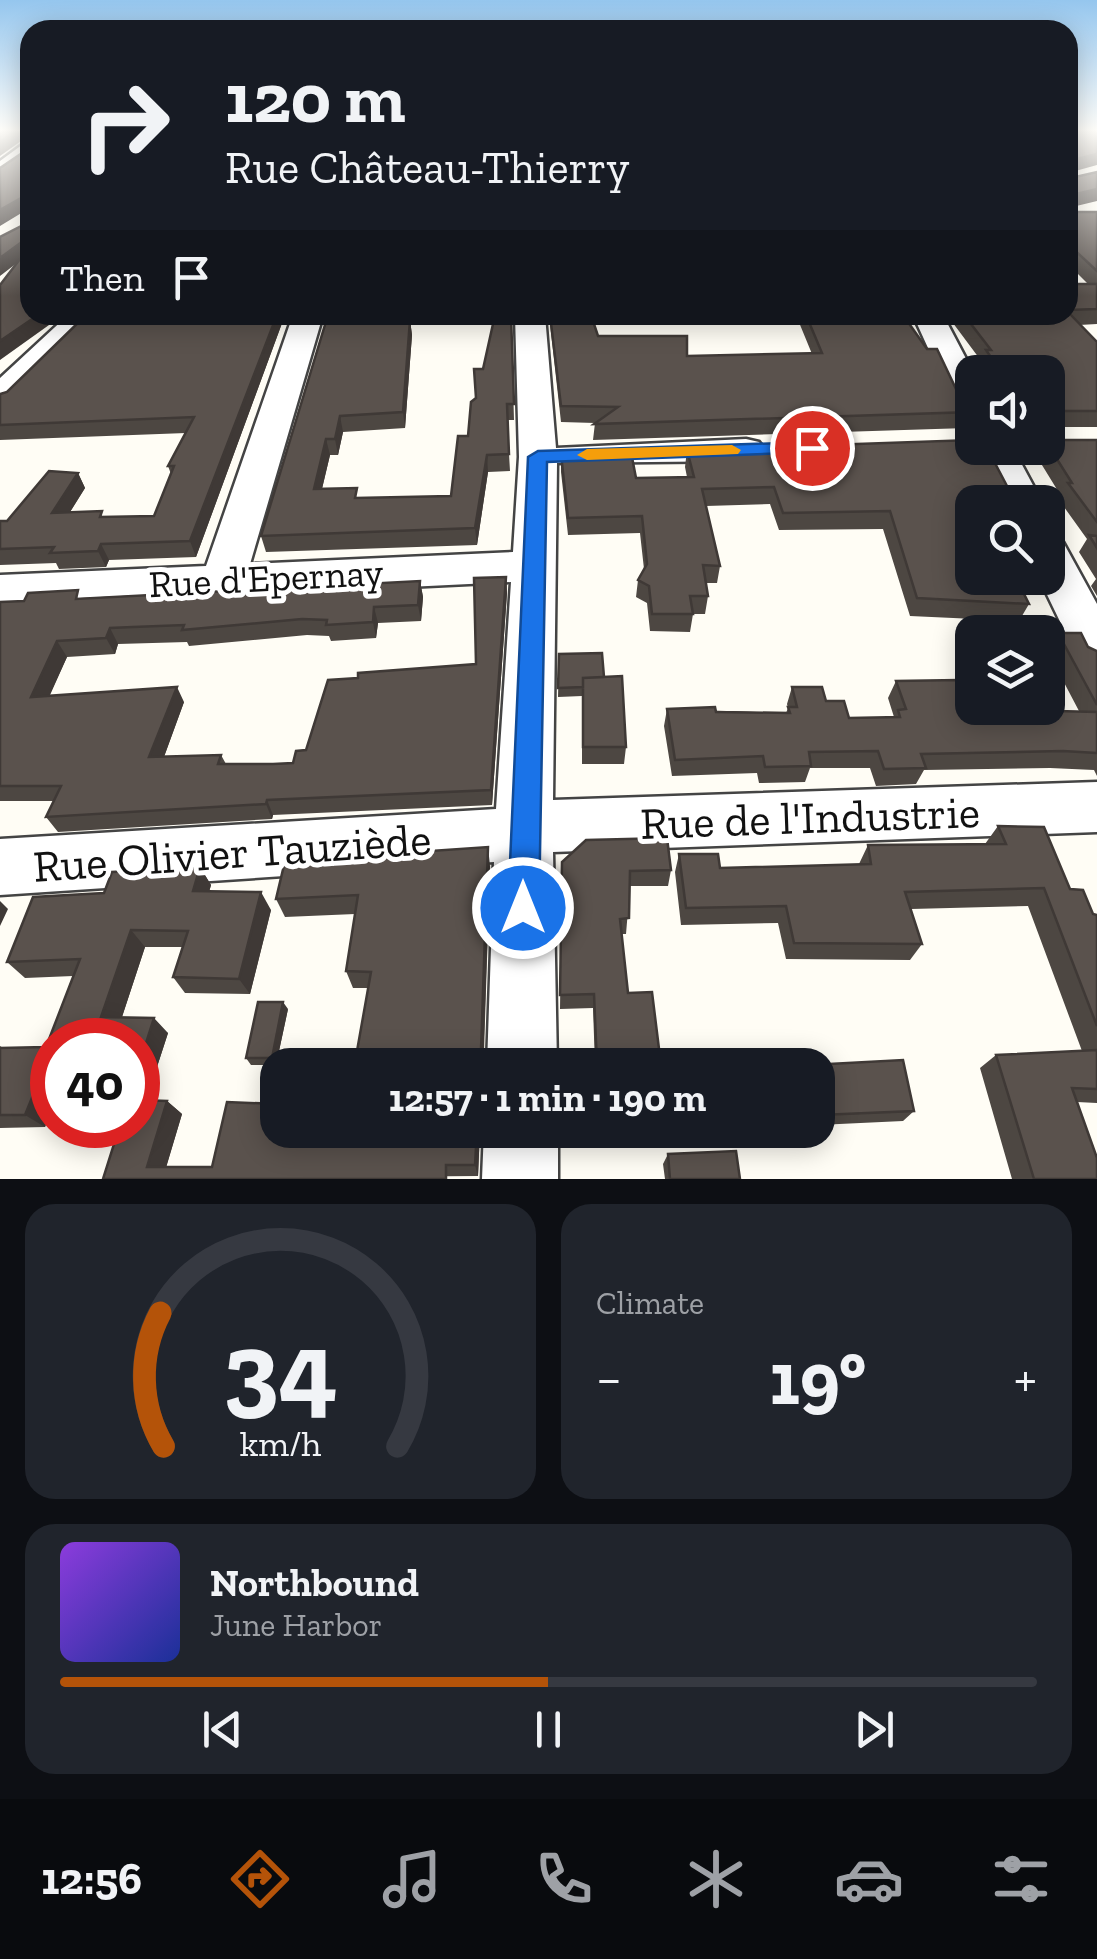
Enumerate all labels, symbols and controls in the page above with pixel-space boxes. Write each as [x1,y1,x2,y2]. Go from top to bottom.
text: 120 m [225,56,406,140]
icon: right [60,60,190,190]
text: Rue Château-Thierry [225,141,630,195]
icon: arrive [164,250,219,305]
text: Then [60,255,144,301]
map controls [955,355,1065,725]
button: sound [955,355,1065,465]
pin [770,406,855,491]
icon: arrive [785,421,840,476]
button: search [955,485,1065,595]
street label: Rue d'Epernay [148,549,385,607]
button: layers [955,615,1065,725]
street label: Rue de l'Industrie [639,785,981,851]
street label: Rue Olivier Tauziède [31,812,433,894]
position arrow [471,856,575,960]
speed limit sign: 40 [30,1018,160,1148]
text: 12:57 · 1 min · 190 m [389,1075,706,1121]
text: Climate [596,1284,704,1322]
text: 34 [223,1306,338,1431]
text: 19° [769,1333,866,1423]
text: − [596,1345,622,1411]
text: + [1014,1345,1037,1411]
text: km/h [240,1422,321,1465]
text: Northbound [210,1560,419,1606]
text: June Harbor [210,1606,382,1644]
icon: previous [195,1702,250,1757]
icon: pause [521,1702,576,1757]
icon: next [847,1702,902,1757]
icon: directions [225,1844,295,1914]
icon: music [377,1844,447,1914]
icon: phone [529,1844,599,1914]
icon: climate [681,1844,751,1914]
icon: car [834,1844,904,1914]
icon: filters [986,1844,1056,1914]
text: 12:56 [41,1852,142,1906]

